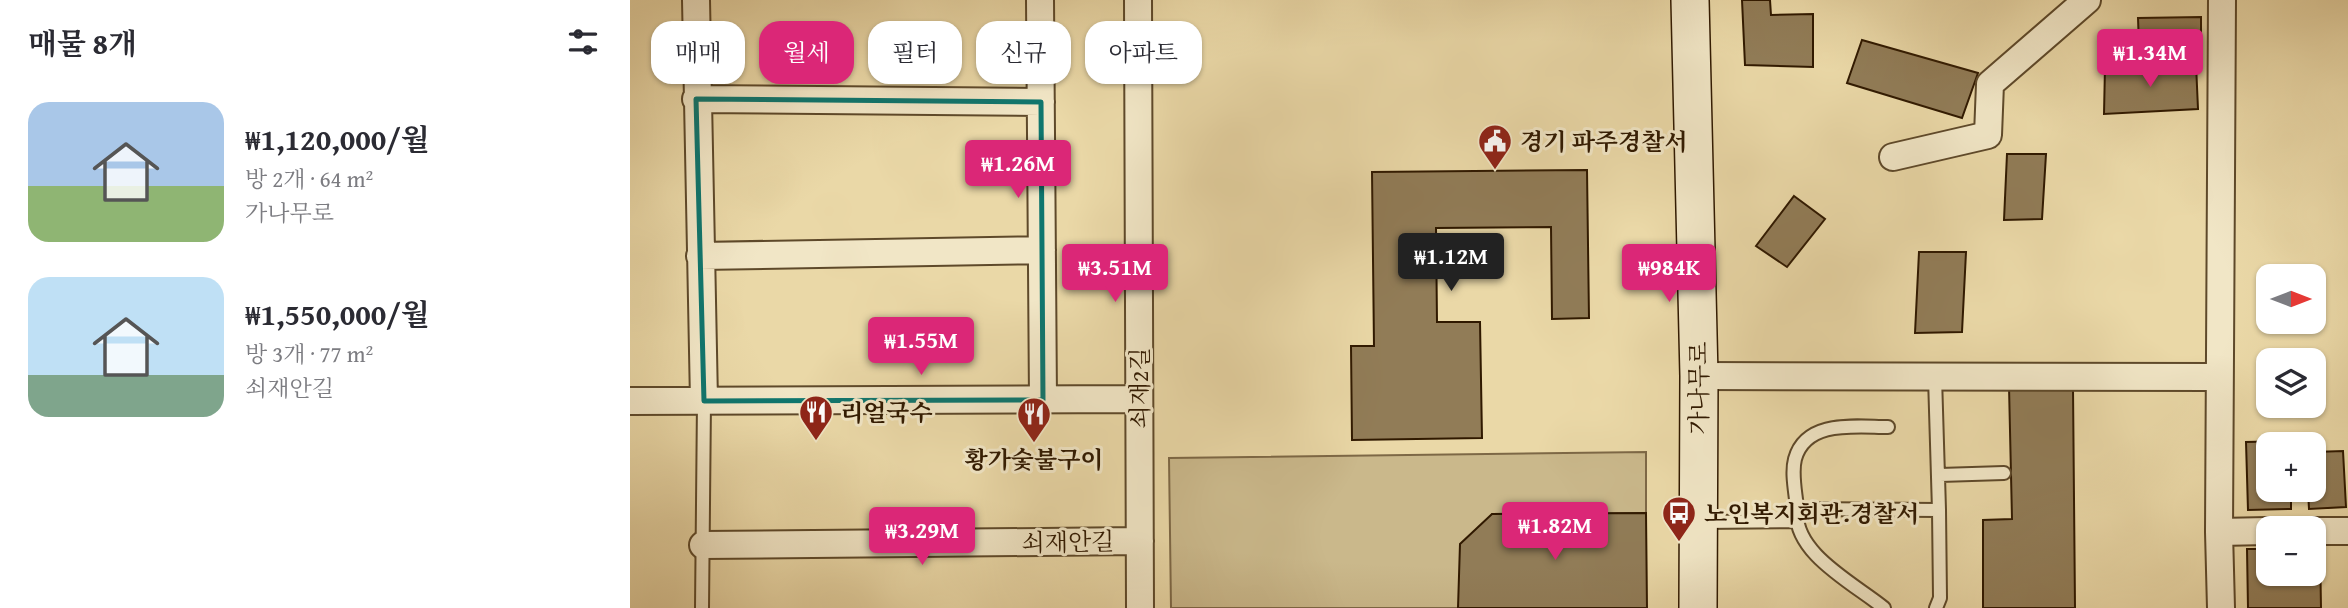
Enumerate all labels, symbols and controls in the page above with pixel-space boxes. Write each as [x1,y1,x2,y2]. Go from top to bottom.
text: 매물 8개 [28,21,137,65]
chip: 매매 [651,21,745,84]
chip: 월세 [759,21,854,84]
chip: 필터 [868,21,962,84]
chip: 신규 [976,21,1071,84]
chip: 아파트 [1085,21,1202,84]
icon: filters [564,23,602,61]
pin: ₩1.34M [2093,29,2207,89]
text: ₩1.34M [2113,35,2187,68]
text: ₩1,120,000/월 [245,117,430,161]
public building icon: 경기 파주경찰서 [1476,122,1514,171]
place label: 경기 파주경찰서 [1520,124,1688,159]
icon: home [84,130,168,214]
pin: ₩1.26M [961,140,1075,200]
text: ₩1.26M [981,146,1055,179]
text: 방 2개 · 64 m² [245,162,373,195]
text: 가나무로 [245,196,334,229]
pin: ₩1.12M [1394,233,1508,293]
text: ₩1.12M [1414,239,1488,272]
pin: ₩3.51M [1058,244,1172,304]
pin: ₩984K [1620,244,1718,304]
text: ₩3.51M [1078,250,1152,283]
text: ₩984K [1638,250,1700,283]
north arrow [2256,264,2326,334]
map controls [2256,264,2326,586]
text: ₩1,550,000/월 [245,292,430,336]
icon: home [84,305,168,389]
pin: ₩1.55M [864,318,978,377]
text: ₩1.55M [884,323,958,356]
text: 방 3개 · 77 m² [245,337,373,370]
street label: 가나무로 [1681,342,1716,434]
street label: 쇠재2길 [1122,347,1157,429]
button: layers [2256,348,2326,418]
text: 쇠재안길 [245,371,334,404]
restaurant icon: 리얼국수 [797,393,835,442]
place label: 리얼국수 [840,395,933,430]
restaurant icon: 황가숯불구이 [1015,395,1053,444]
button: + [2256,432,2326,502]
place label: 황가숯불구이 [964,442,1104,477]
bus stop icon: 노인복지회관.경찰서 [1660,494,1698,543]
place label: 노인복지회관.경찰서 [1704,496,1919,531]
pin: ₩1.82M [1498,503,1612,562]
pin: ₩3.29M [865,508,979,567]
text: ₩1.82M [1518,508,1592,541]
text: ₩3.29M [885,513,959,546]
button: − [2256,516,2326,586]
street label: 쇠재안길 [1021,524,1115,560]

